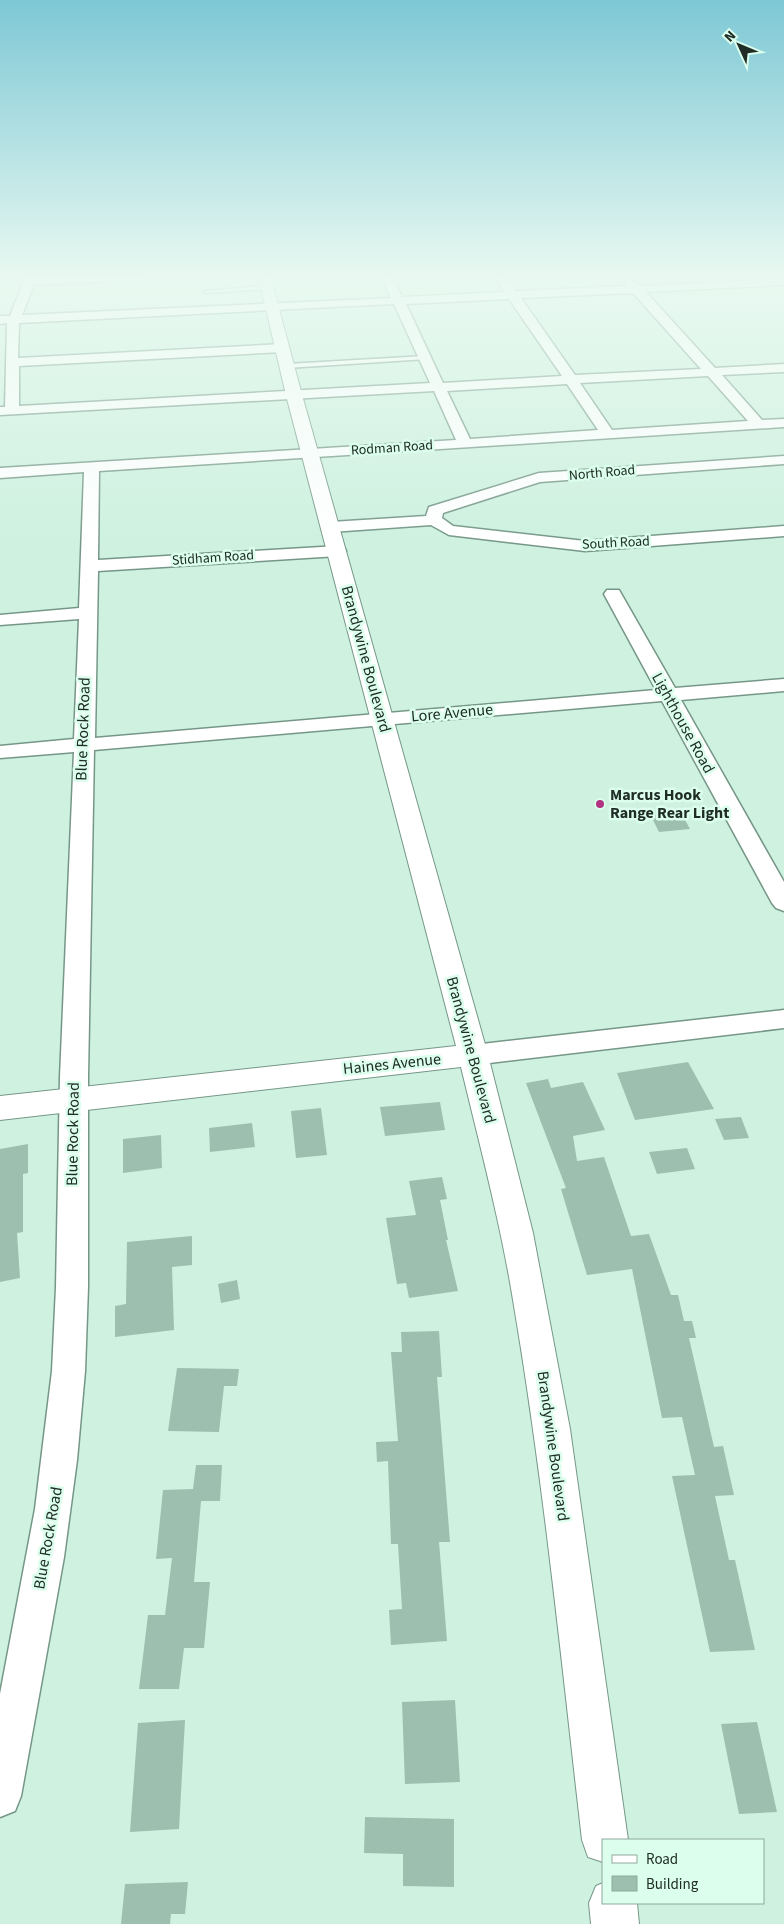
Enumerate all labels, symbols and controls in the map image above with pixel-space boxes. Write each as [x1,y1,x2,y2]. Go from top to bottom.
north arrow [714,20,764,70]
text: N [720,26,741,47]
street label: Rodman Road [350,435,434,461]
street label: North Road [568,460,636,486]
street label: South Road [582,531,650,555]
street label: Stidham Road [171,545,255,571]
street label: Brandywine Boulevard [336,583,396,735]
street label: Lighthouse Road [646,669,720,777]
street label: Blue Rock Road [70,677,96,781]
street label: Lore Avenue [410,698,494,728]
place label: Marcus Hook Range Rear Light [610,784,729,824]
marker: Marcus Hook Range Rear Light [594,798,606,810]
street label: Brandywine Boulevard [441,974,501,1126]
street label: Haines Avenue [342,1048,442,1080]
street label: Blue Rock Road [61,1082,85,1186]
street label: Brandywine Boulevard [532,1369,574,1523]
street label: Blue Rock Road [28,1485,68,1591]
legend [602,1839,764,1904]
text: Road [646,1849,678,1870]
text: Building [646,1874,699,1895]

